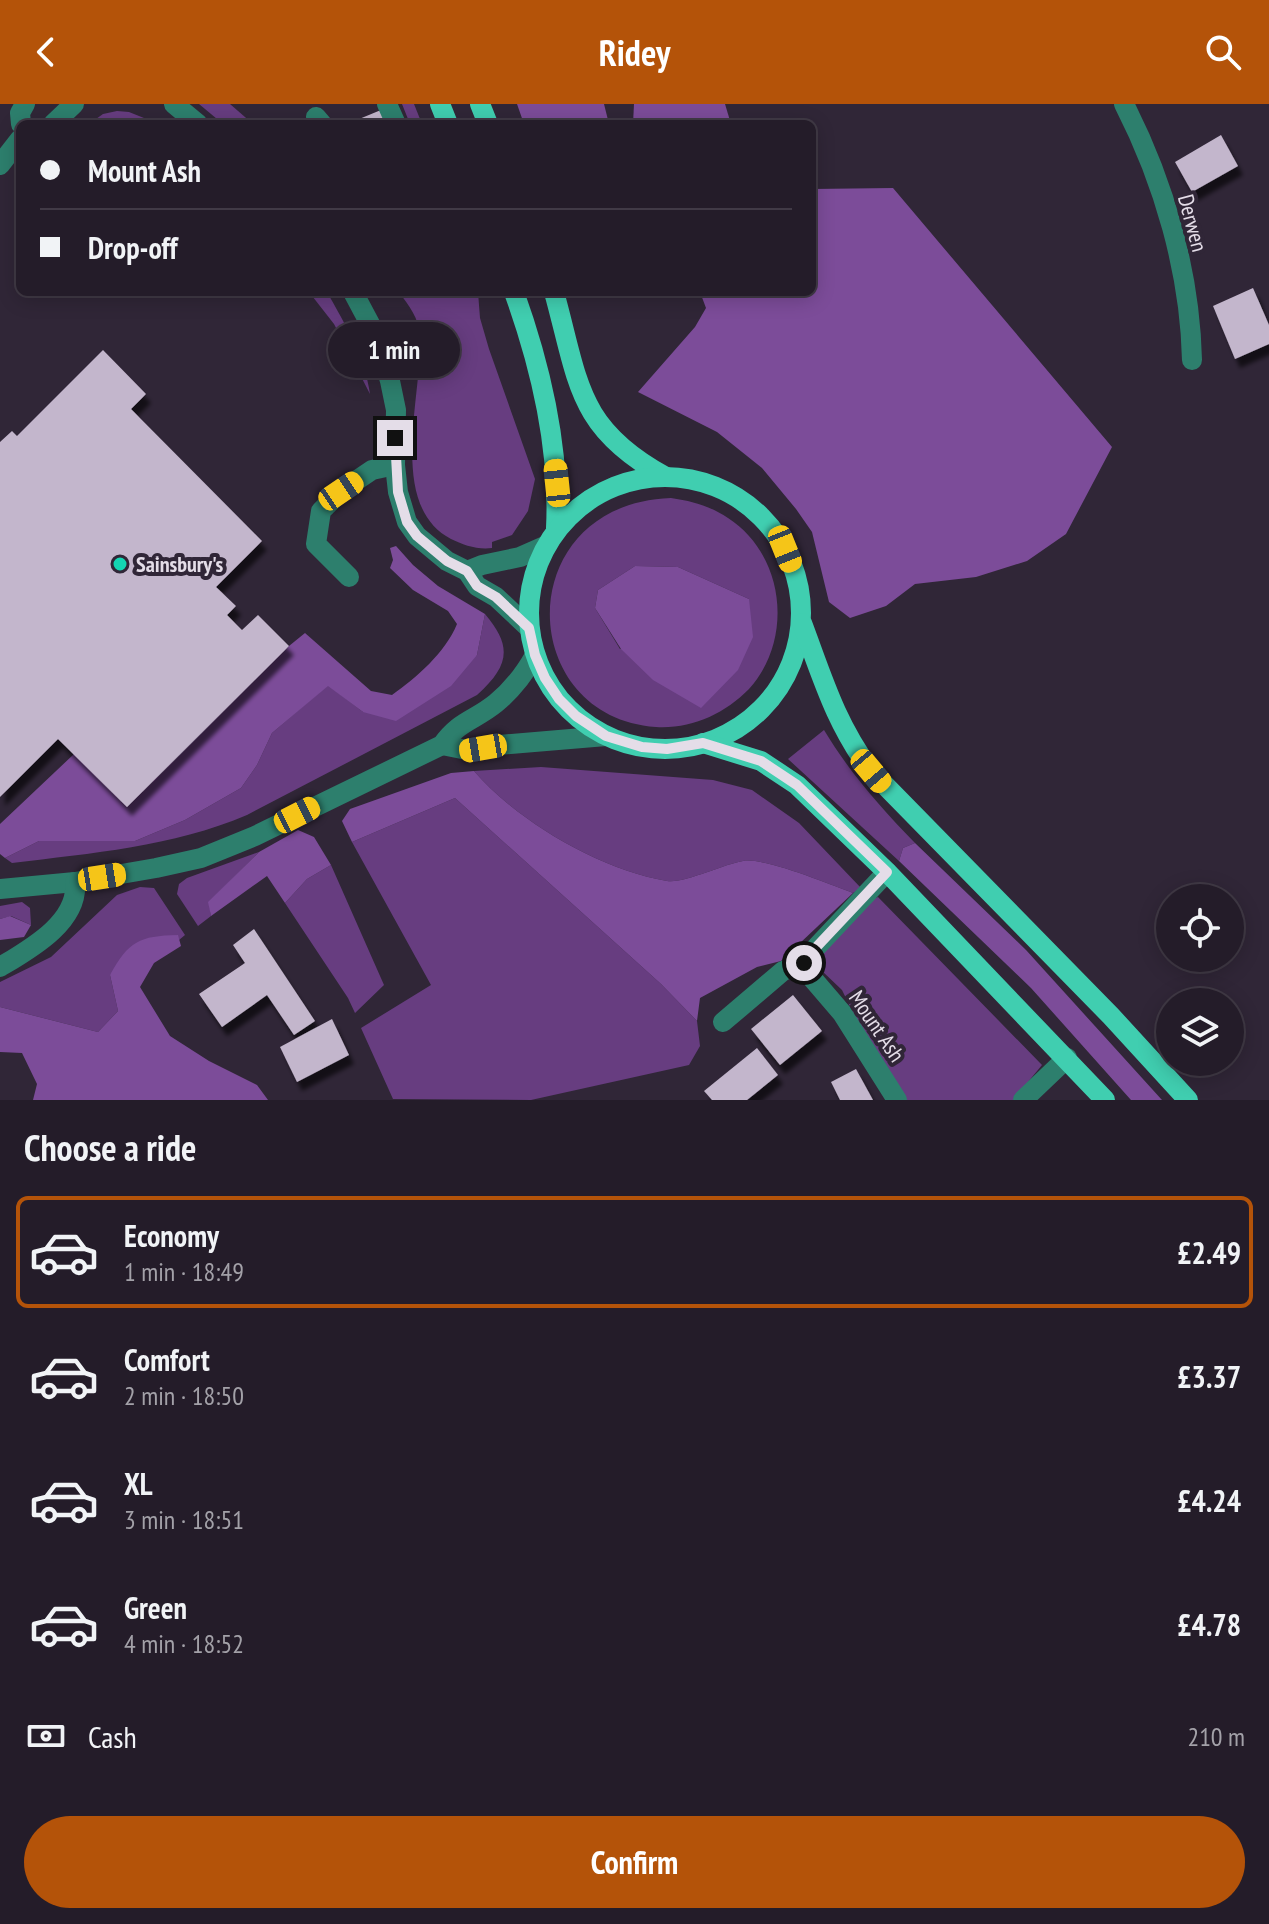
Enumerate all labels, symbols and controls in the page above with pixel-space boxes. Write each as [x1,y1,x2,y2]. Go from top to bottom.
text: Ridey [599,29,670,76]
icon: back [24,30,68,74]
icon: search [1201,30,1245,74]
text: Mount Ash [88,151,201,190]
street label: Derwen [1172,191,1214,255]
text: Drop-off [88,228,178,267]
callout: 1 min [329,322,461,378]
text: 1 min [368,333,420,366]
route end [377,420,413,456]
car [543,458,571,508]
car [314,468,368,514]
car [765,522,805,576]
place label: Sainsbury's [136,550,223,578]
marker: Sainsbury's [111,555,129,573]
car [457,732,509,764]
car [846,745,896,797]
car [270,793,324,837]
car [76,861,128,893]
map controls [1156,884,1244,1076]
button: locate [1156,884,1244,972]
route start [786,945,822,981]
street label: Mount Ash [843,985,911,1067]
button: layers [1156,988,1244,1076]
text: Choose a ride [24,1124,196,1171]
icon: car [28,1216,100,1288]
text: Economy [124,1216,219,1255]
text: £2.49 [1177,1233,1241,1272]
text: 1 min · 18:49 [124,1255,244,1288]
icon: car [28,1340,100,1412]
text: Comfort [124,1340,210,1379]
text: £3.37 [1177,1357,1241,1396]
text: 2 min · 18:50 [124,1379,244,1412]
icon: car [28,1464,100,1536]
text: XL [124,1464,153,1503]
text: £4.24 [1177,1481,1241,1520]
text: 3 min · 18:51 [124,1503,244,1536]
icon: car [28,1588,100,1660]
text: Green [124,1588,187,1627]
text: £4.78 [1177,1605,1241,1644]
text: 4 min · 18:52 [124,1627,244,1660]
icon: cash [24,1714,68,1758]
text: Cash [88,1717,137,1756]
text: 210 m [1187,1720,1245,1753]
button: Confirm [24,1816,1245,1908]

